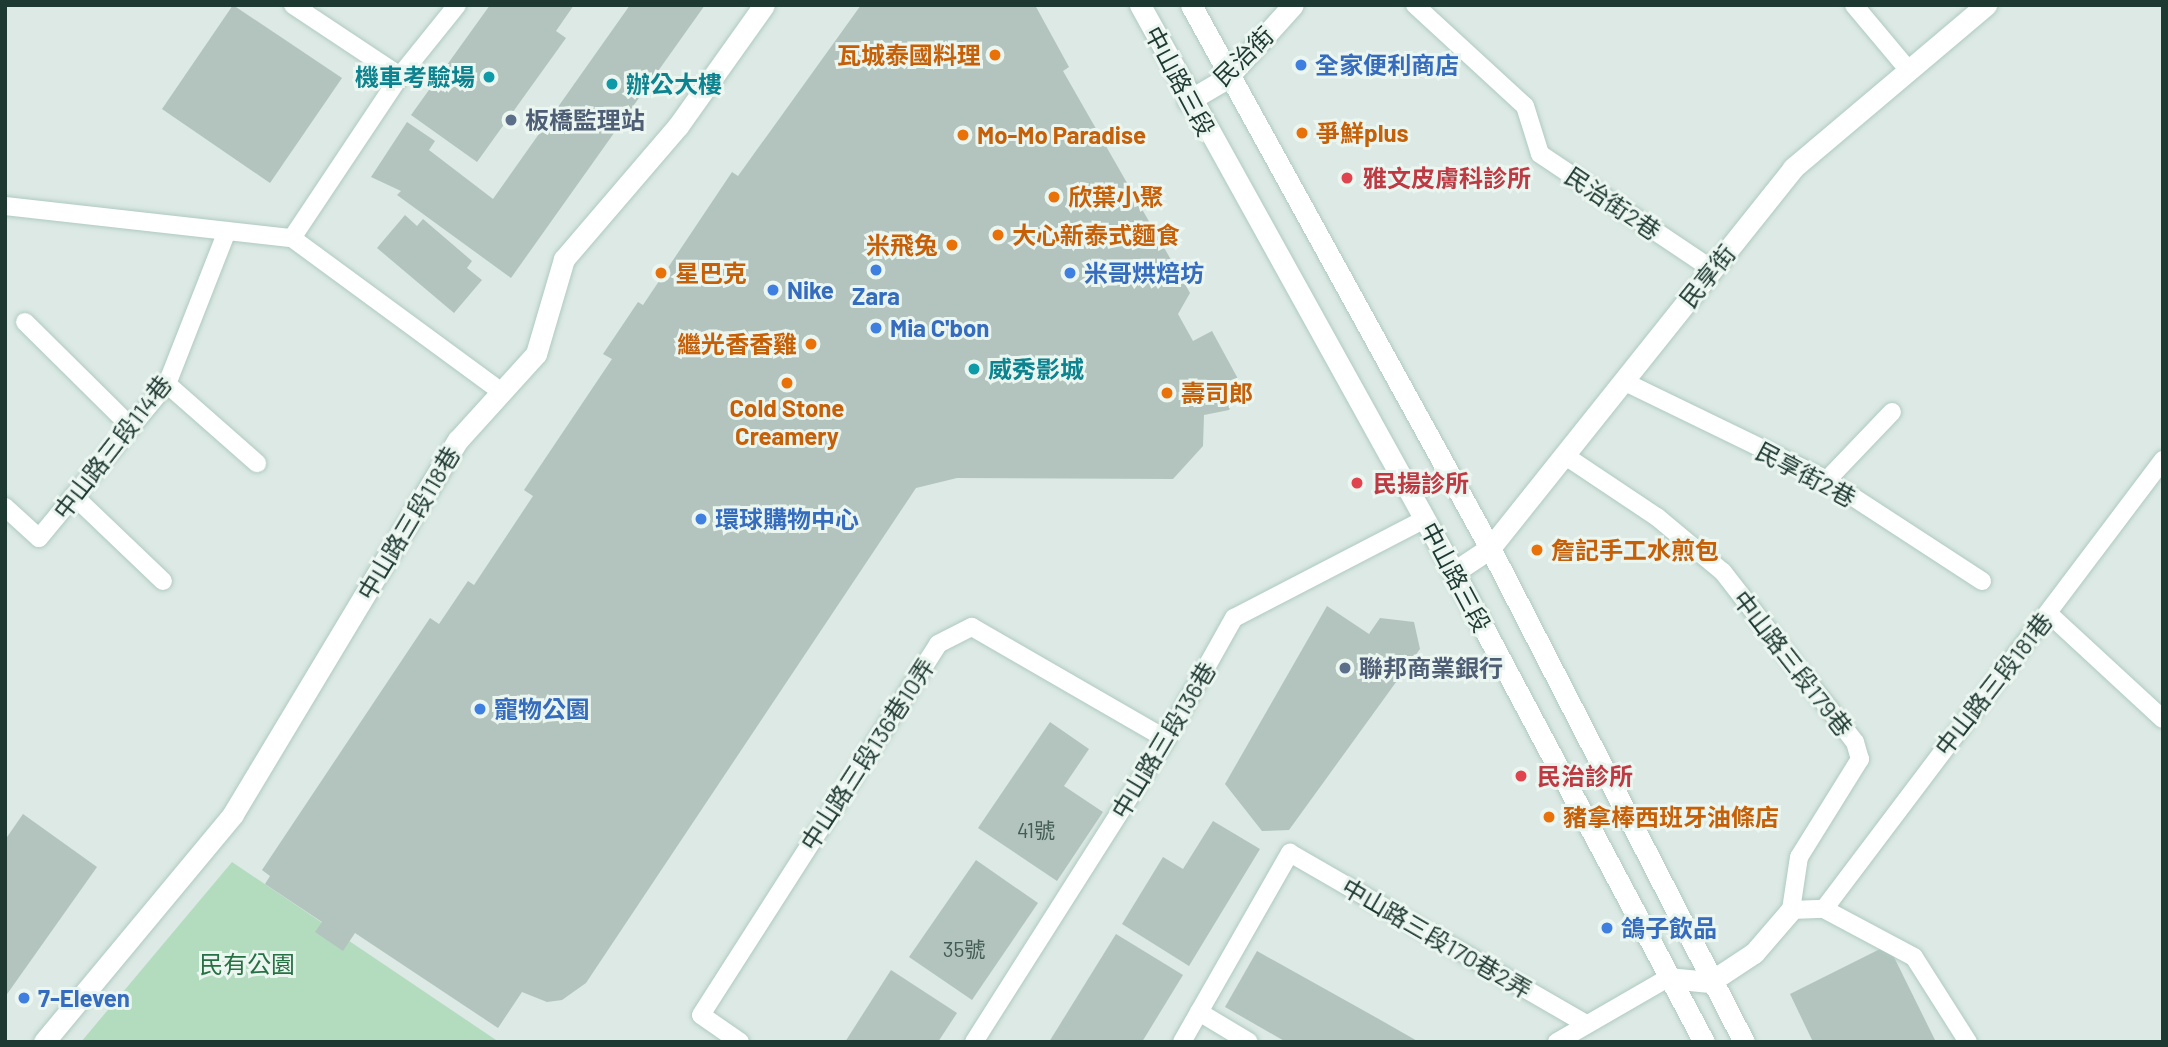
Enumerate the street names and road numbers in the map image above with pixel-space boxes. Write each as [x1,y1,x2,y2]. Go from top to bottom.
street label: 中山路三段 [1139,21,1221,141]
street label: 民治街 [1207,21,1279,91]
street label: 民治街2巷 [1560,161,1666,245]
street label: 民享街 [1673,239,1741,313]
street label: 中山路三段114巷 [47,370,177,524]
street label: 民享街2巷 [1751,436,1861,512]
street label: 中山路三段118巷 [351,441,465,605]
street label: 中山路三段 [1415,517,1497,637]
street label: 中山路三段179巷 [1727,585,1859,741]
street label: 中山路三段181巷 [1929,607,2057,761]
street label: 中山路三段136巷10弄 [794,653,940,855]
street label: 中山路三段136巷 [1105,657,1221,823]
street label: 中山路三段170巷2弄 [1337,872,1537,1004]

